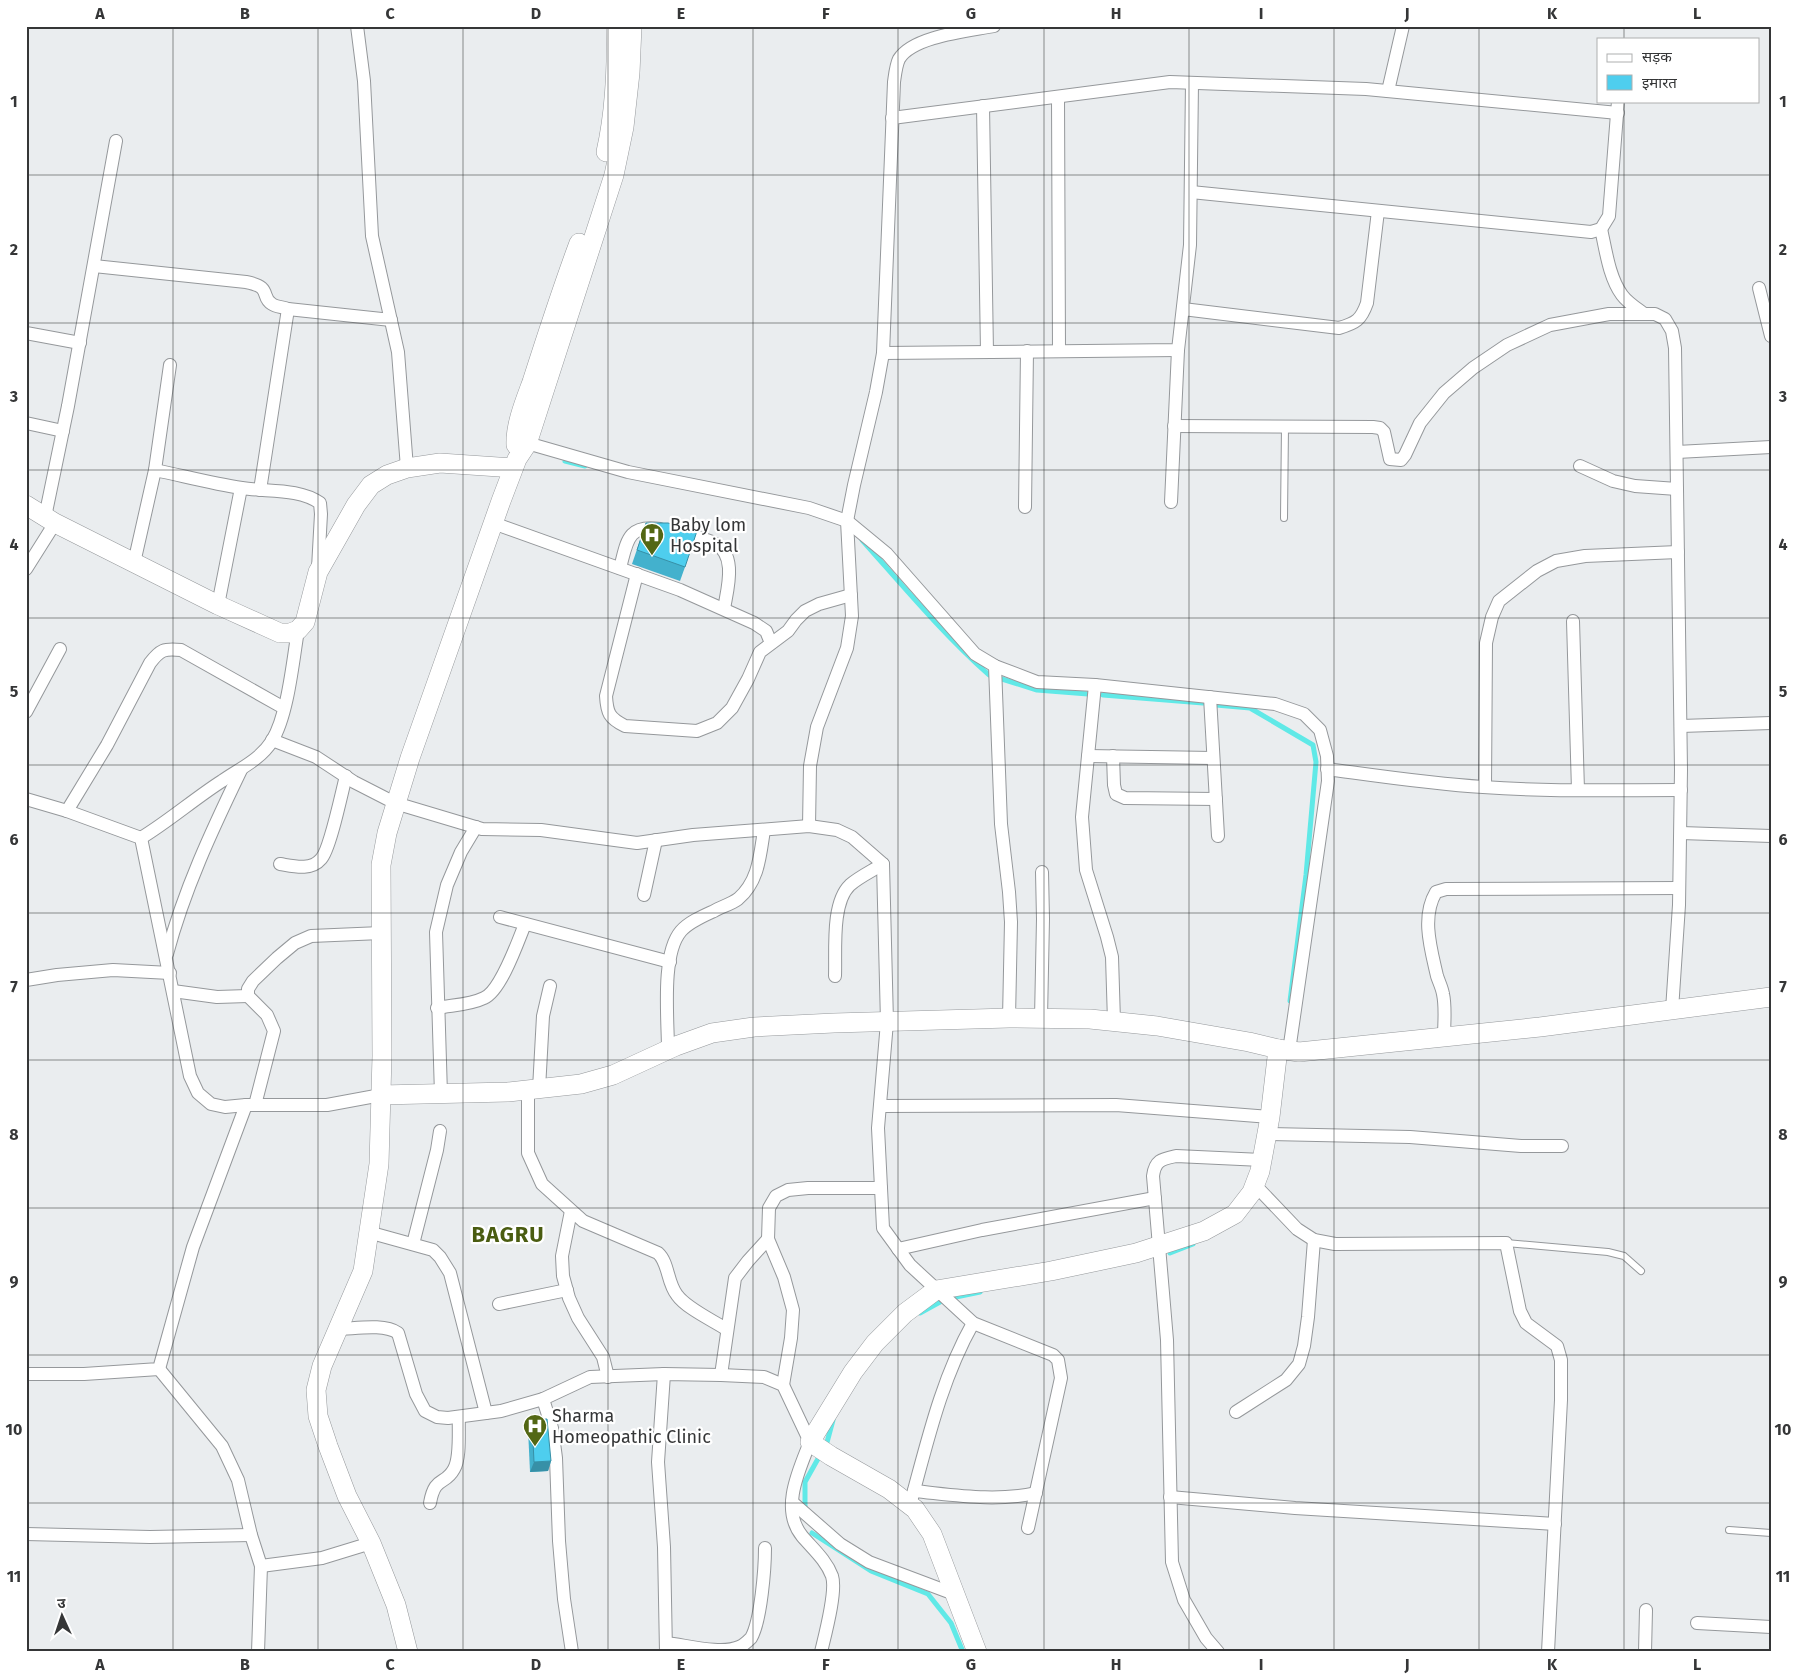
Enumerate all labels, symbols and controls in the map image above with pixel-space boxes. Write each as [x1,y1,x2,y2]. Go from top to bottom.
text: A [94,4,105,23]
text: B [240,4,250,23]
text: C [385,4,395,23]
text: D [531,4,541,23]
text: E [677,4,685,23]
text: F [822,4,830,23]
text: G [966,4,976,23]
text: H [1111,4,1121,23]
text: I [1259,4,1263,23]
text: J [1403,4,1410,23]
text: K [1547,4,1558,23]
text: L [1693,4,1701,23]
legend [1597,38,1760,102]
text: सड़क [1642,48,1672,66]
text: इमारत [1642,74,1677,92]
text: 1 [10,92,18,111]
text: 1 [1779,92,1787,111]
text: 2 [10,240,18,259]
text: 2 [1779,240,1787,259]
text: 3 [9,387,18,406]
text: 3 [1778,387,1787,406]
place label: Baby lom Hospital [670,514,746,557]
hospital icon: Baby lom Hospital [639,522,665,556]
text: 4 [9,535,19,554]
text: 4 [1778,535,1788,554]
text: 5 [10,682,19,701]
text: 5 [1779,682,1788,701]
text: 6 [9,830,19,849]
text: 6 [1778,830,1788,849]
text: 7 [10,977,18,996]
text: 7 [1779,977,1787,996]
text: 8 [9,1125,19,1144]
text: 8 [1778,1125,1788,1144]
district label: BAGRU [471,1221,545,1248]
text: 9 [10,1272,19,1291]
text: 9 [1779,1272,1788,1291]
place label: Sharma Homeopathic Clinic [552,1405,711,1448]
hospital icon: Sharma Homeopathic Clinic [522,1413,548,1447]
text: 10 [6,1420,22,1439]
text: 10 [1775,1420,1791,1439]
text: 11 [7,1567,21,1586]
text: 11 [1776,1567,1790,1586]
north arrow [38,1590,88,1640]
text: उ [57,1595,67,1612]
text: A [94,1655,105,1674]
text: B [240,1655,250,1674]
text: C [385,1655,395,1674]
text: D [531,1655,541,1674]
text: E [677,1655,685,1674]
text: F [822,1655,830,1674]
text: G [966,1655,976,1674]
text: H [1111,1655,1121,1674]
text: I [1259,1655,1263,1674]
text: J [1403,1655,1410,1674]
text: K [1547,1655,1558,1674]
text: L [1693,1655,1701,1674]

